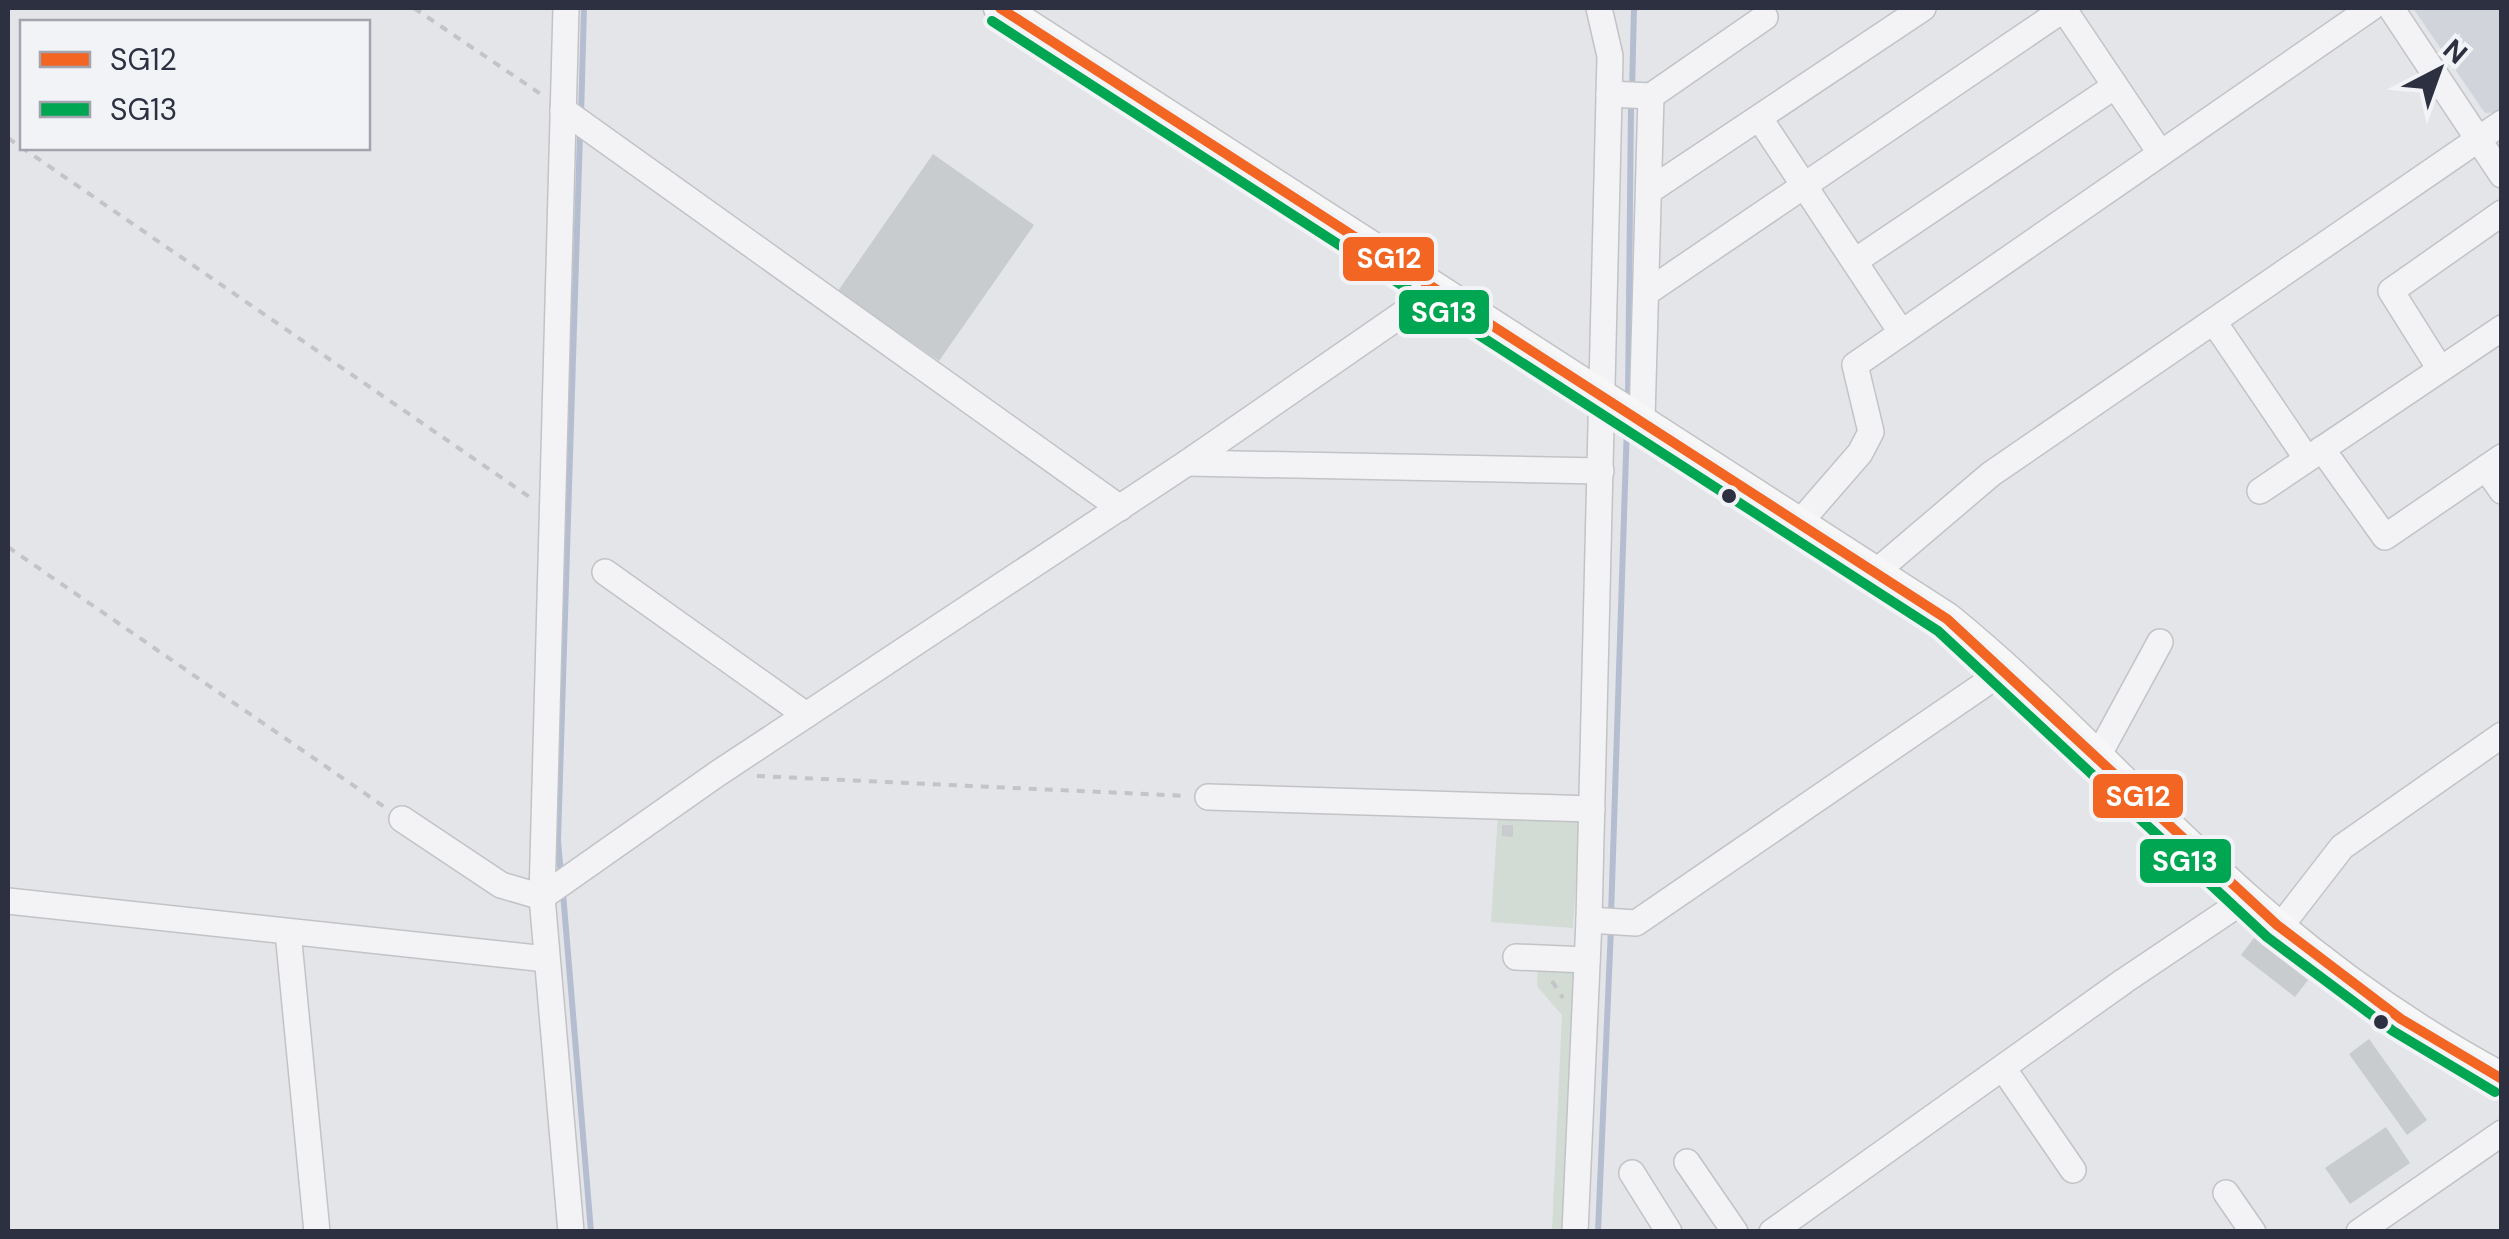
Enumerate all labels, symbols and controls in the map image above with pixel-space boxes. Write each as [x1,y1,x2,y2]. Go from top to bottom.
legend [20,20,370,150]
north arrow [2389,20,2489,120]
text: N [2435,31,2475,72]
text: SG12 [110,40,177,79]
text: SG13 [110,90,177,129]
line badge: SG12 [1341,235,1436,283]
text: SG12 [1356,240,1422,277]
line badge: SG13 [1397,288,1491,336]
text: SG13 [1411,294,1477,331]
unlabelled marker [1719,486,1739,506]
line badge: SG12 [2091,772,2185,820]
text: SG12 [2105,778,2171,815]
line badge: SG13 [2138,837,2233,885]
text: SG13 [2152,843,2218,880]
unlabelled marker [2371,1012,2391,1032]

